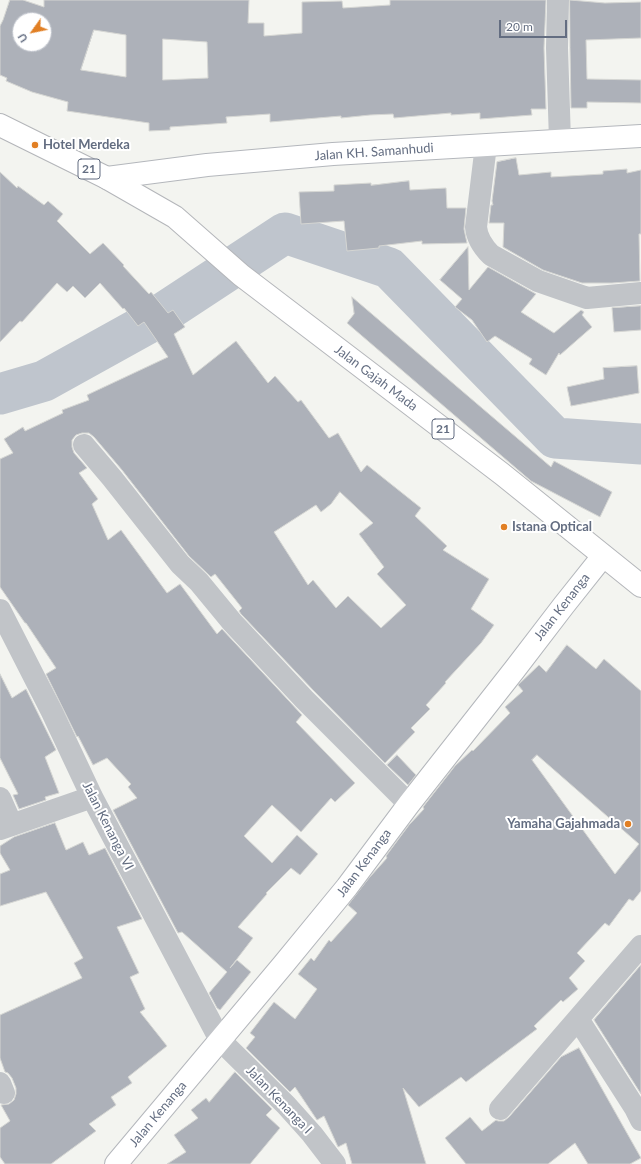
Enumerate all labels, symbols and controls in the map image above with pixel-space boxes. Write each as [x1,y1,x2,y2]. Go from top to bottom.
north arrow [12,12,52,52]
scale bar [501,12,569,38]
text: 20 m [506,19,533,34]
text: U [15,31,30,45]
place label: Hotel Merdeka [43,137,130,153]
marker: Hotel Merdeka [30,140,40,150]
street label: Jalan KH. Samanhudi [314,140,434,164]
road number: 21 [78,159,100,179]
street label: Jalan Gajah Mada [331,342,421,414]
road number: 21 [432,419,454,439]
place label: Istana Optical [512,519,592,535]
marker: Istana Optical [499,522,509,532]
street label: Jalan Kenanga [531,570,593,644]
street label: Jalan Kenanga VI [79,779,137,873]
place label: Yamaha Gajahmada [507,816,620,832]
marker: Yamaha Gajahmada [623,819,633,829]
street label: Jalan Kenanga [333,826,395,900]
street label: Jalan Kenanga I [243,1063,315,1137]
street label: Jalan Kenanga [126,1078,190,1150]

